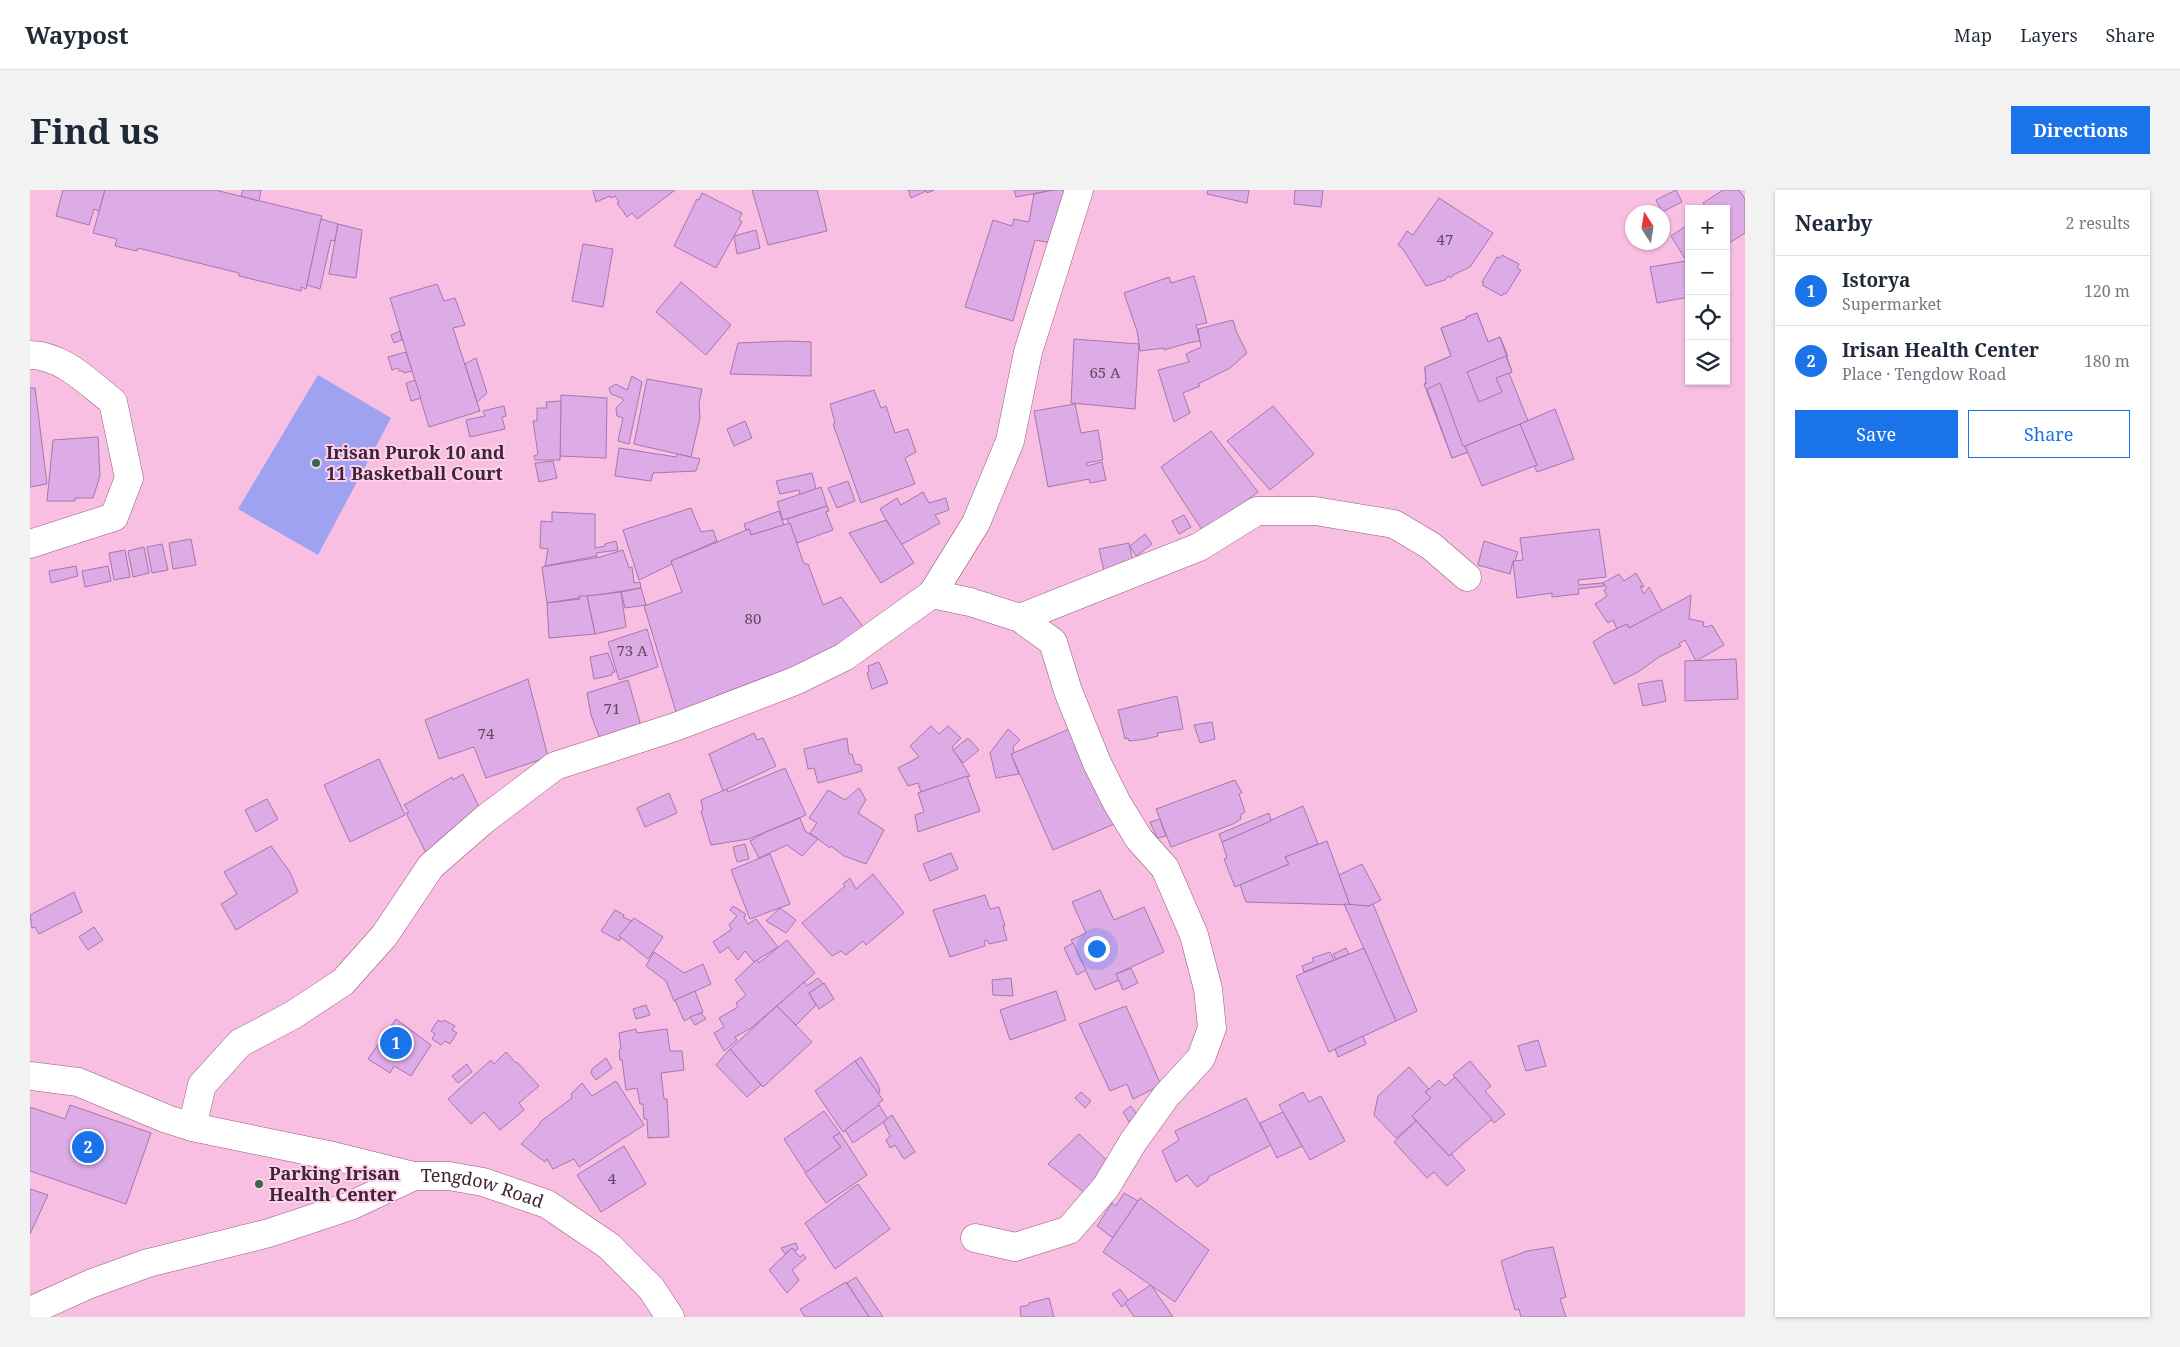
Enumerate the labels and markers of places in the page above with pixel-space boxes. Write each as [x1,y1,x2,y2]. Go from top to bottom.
place label: Irisan Purok 10 and 11 Basketball Court [326,440,505,485]
marker: Irisan Purok 10 and 11 Basketball Court [310,457,322,469]
pin: 1 [380,1024,412,1062]
pin: 2 [72,1128,104,1166]
place label: Parking Irisan Health Center [269,1161,400,1206]
marker: Parking Irisan Health Center [253,1178,265,1190]

